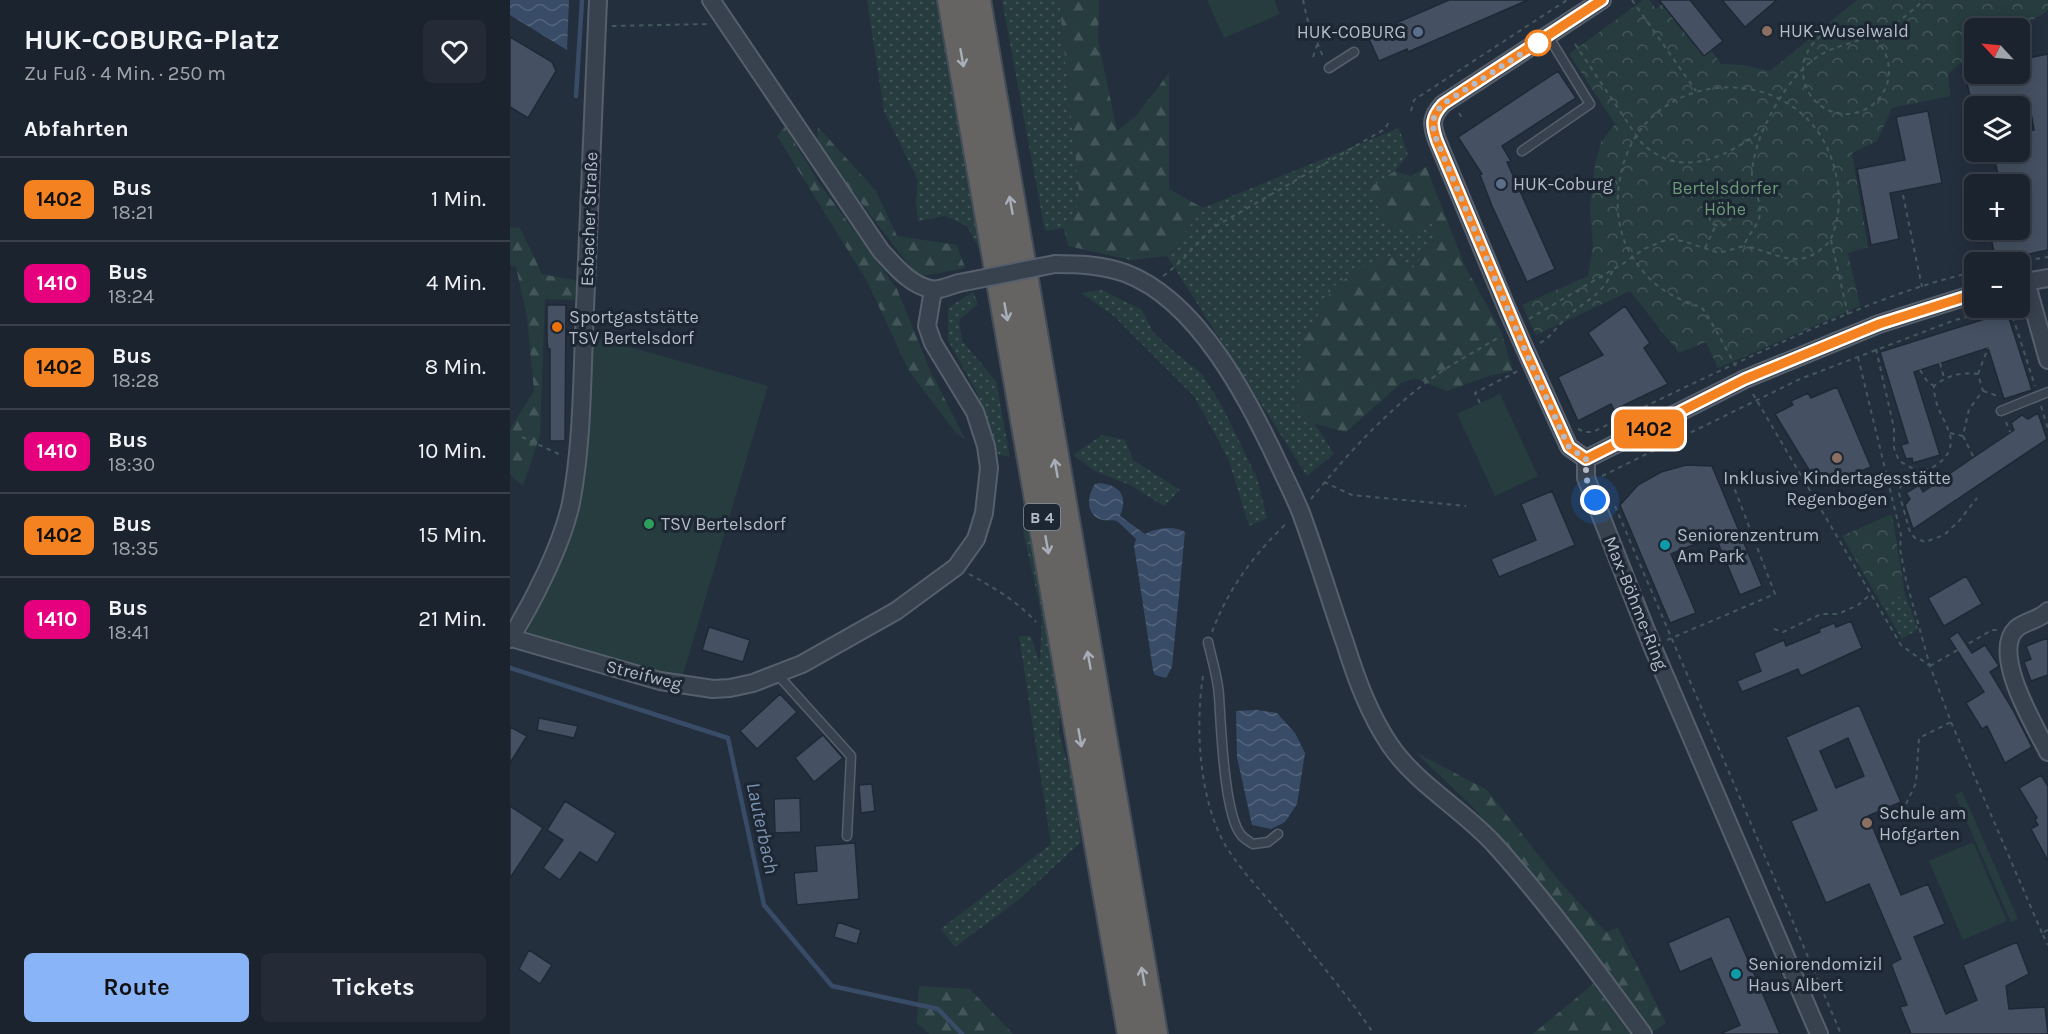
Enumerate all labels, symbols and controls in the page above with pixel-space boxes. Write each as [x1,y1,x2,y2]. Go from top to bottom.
north arrow [1964,18,2030,84]
map controls [1964,18,2030,318]
button: heart [423,20,486,83]
place label: HUK-Wuselwald [1779,20,1909,42]
place label: HUK-COBURG [1297,21,1406,43]
text: HUK-COBURG-Platz [24,23,280,56]
marker: HUK-Wuselwald [1760,24,1774,38]
marker: HUK-COBURG [1411,25,1425,39]
unlabelled marker [1525,30,1551,56]
one-way arrow [957,47,968,67]
text: Zu Fuß · 4 Min. · 250 m [24,62,226,85]
button: layers [1964,96,2030,162]
text: Abfahrten [24,116,129,142]
street label: Esbacher Straße [576,151,602,287]
place label: HUK-Coburg [1513,173,1613,195]
button: + [1964,174,2030,240]
text: Bus [112,175,152,201]
marker: HUK-Coburg [1494,177,1508,191]
park label: Bertelsdorfer Höhe [1672,177,1779,220]
text: 1 Min. [431,186,486,212]
text: 1402 [36,187,82,211]
one-way arrow [1005,196,1016,215]
text: 18:21 [112,201,154,224]
button: − [1964,252,2030,318]
text: Bus [108,259,148,285]
text: 4 Min. [426,270,486,296]
text: 1410 [37,271,77,295]
text: 18:24 [108,285,154,308]
one-way arrow [1001,302,1012,321]
place label: Sportgaststätte TSV Bertelsdorf [569,306,699,349]
marker: Sportgaststätte TSV Bertelsdorf [550,320,564,334]
text: Bus [112,343,152,369]
text: 8 Min. [425,354,486,380]
text: 1402 [36,355,82,379]
text: 18:28 [112,369,159,392]
line badge: 1402 [1607,410,1691,448]
text: 1402 [1626,417,1672,441]
text: Bus [108,427,148,453]
text: 10 Min. [418,438,486,464]
text: 1410 [37,439,77,463]
marker: Inklusive Kindertagesstätte Regenbogen [1830,451,1844,465]
text: 18:30 [108,453,155,476]
one-way arrow [1050,458,1061,478]
place label: Inklusive Kindertagesstätte Regenbogen [1723,467,1951,510]
your location [1580,485,1610,515]
road number: B 4 [1024,504,1060,530]
text: Bus [112,511,152,537]
place label: TSV Bertelsdorf [661,513,787,535]
marker: TSV Bertelsdorf [642,517,656,531]
text: 15 Min. [419,522,486,548]
text: 1402 [36,523,82,547]
place label: Seniorenzentrum Am Park [1677,524,1819,567]
street label: Max-Böhme-Ring [1599,533,1673,673]
one-way arrow [1042,535,1053,555]
text: 18:35 [112,537,159,560]
marker: Seniorenzentrum Am Park [1658,538,1672,552]
text: Bus [108,595,148,621]
text: 21 Min. [418,606,486,632]
text: 1410 [37,607,77,631]
text: 18:41 [108,621,149,644]
one-way arrow [1083,651,1094,670]
street label: Streifweg [604,655,684,695]
one-way arrow [1075,727,1086,747]
water label: Lauterbach [742,780,783,876]
place label: Schule am Hofgarten [1879,802,1966,845]
marker: Schule am Hofgarten [1860,816,1874,830]
button: Route [24,953,249,1022]
button: Tickets [261,953,486,1022]
place label: Seniorendomizil Haus Albert [1748,953,1882,996]
one-way arrow [1138,967,1149,987]
marker: Seniorendomizil Haus Albert [1729,967,1743,981]

